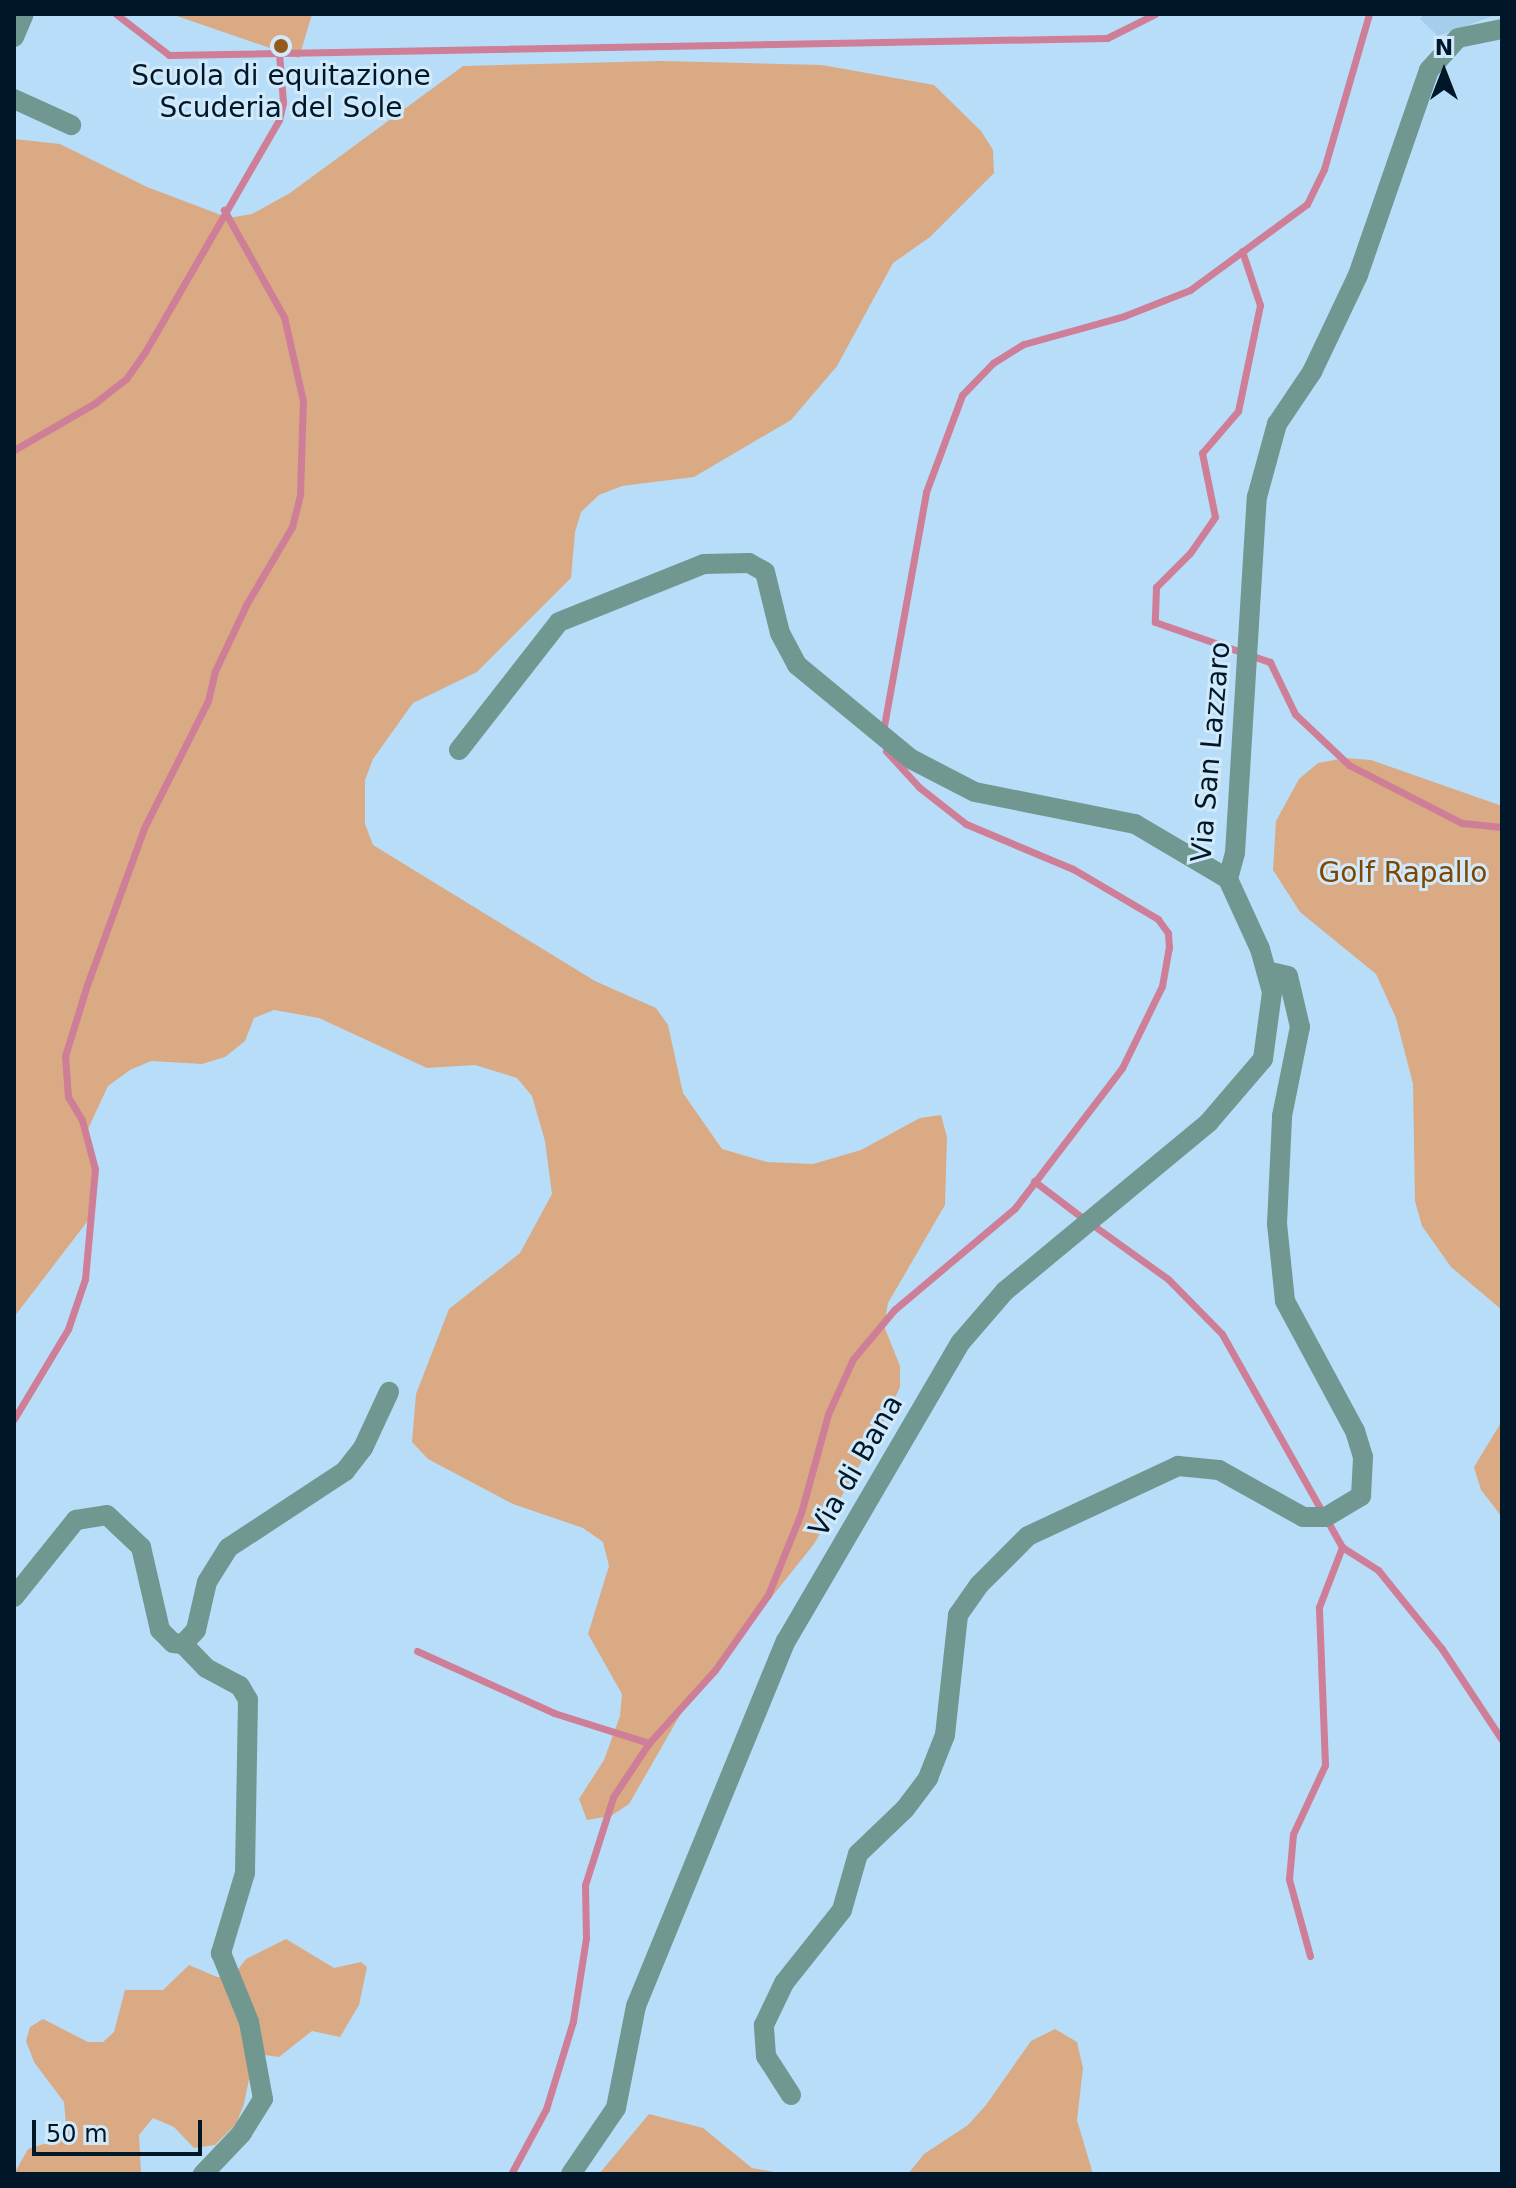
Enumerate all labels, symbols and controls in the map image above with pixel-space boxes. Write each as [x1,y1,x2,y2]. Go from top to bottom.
north arrow [1404,32,1484,112]
text: N [1435,35,1453,60]
marker: Scuola di equitazione Scuderia del Sole [272,37,290,55]
place label: Scuola di equitazione Scuderia del Sole [131,59,431,125]
street label: Via San Lazzaro [1185,640,1237,864]
park label: Golf Rapallo [1319,856,1487,890]
street label: Via di Bana [802,1389,910,1543]
scale bar [36,2104,206,2154]
text: 50 m [46,2120,108,2148]

